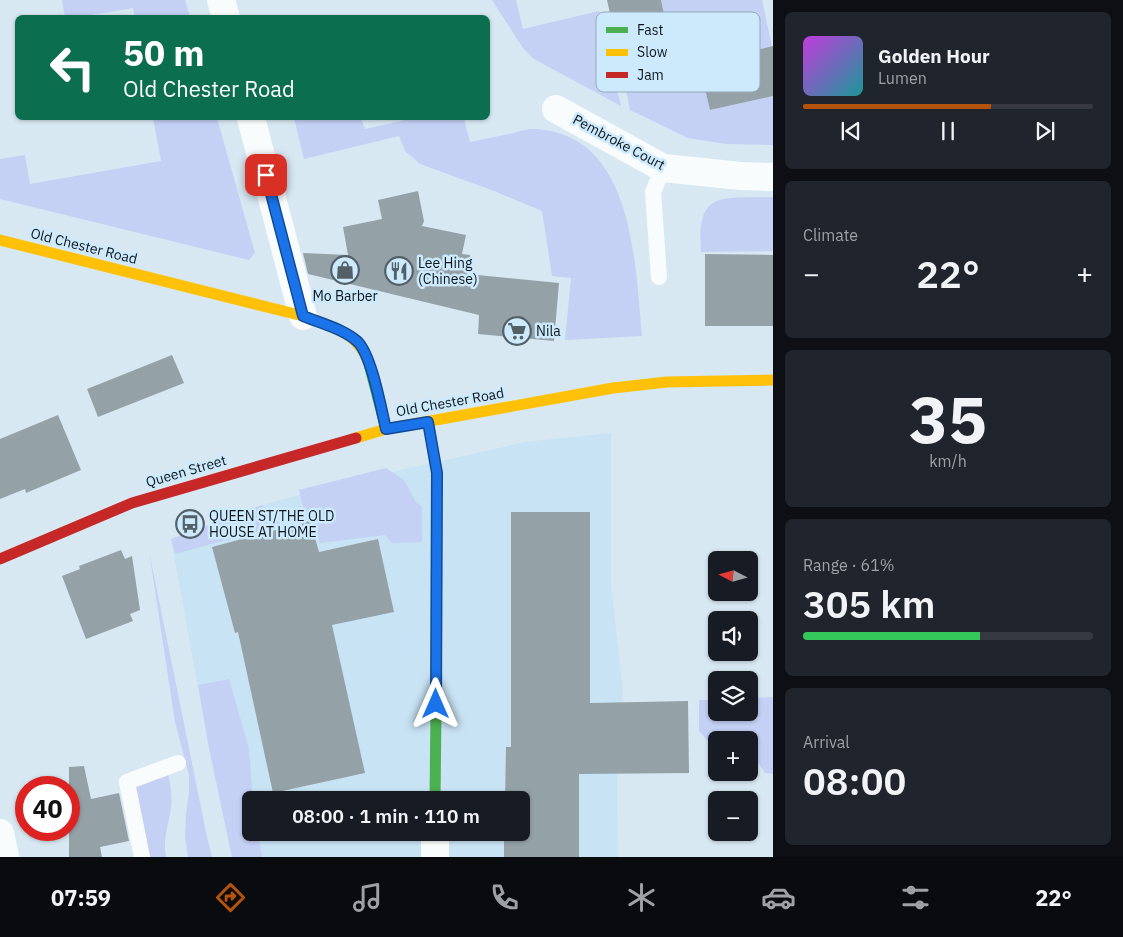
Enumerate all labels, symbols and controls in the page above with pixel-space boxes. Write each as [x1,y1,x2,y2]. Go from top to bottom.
legend [596,12,760,92]
text: Fast [637,21,663,39]
text: 50 m [123,30,205,76]
icon: left [40,35,105,100]
text: Slow [637,43,668,61]
text: Golden Hour [878,44,990,68]
text: Jam [637,66,664,84]
text: Lumen [878,68,927,88]
text: Old Chester Road [123,74,295,103]
street label: Pembroke Court [570,110,668,174]
icon: previous [837,117,865,145]
icon: pause [934,117,962,145]
icon: next [1031,117,1059,145]
pin [245,154,287,196]
icon: arrive [252,161,280,189]
street label: Old Chester Road [29,224,139,268]
text: Climate [803,225,858,245]
text: 22° [916,249,980,298]
place label: Lee Hing (Chinese) [418,254,478,288]
shop icon: Mo Barber [330,255,360,285]
text: − [803,255,820,292]
text: + [1076,255,1093,292]
restaurant icon: Lee Hing (Chinese) [384,256,414,286]
place label: Mo Barber [312,287,378,305]
supermarket icon: Nila [502,316,532,346]
place label: Nila [536,322,561,340]
text: 35 [909,376,987,461]
street label: Old Chester Road [395,384,505,420]
street label: Queen Street [144,451,228,491]
text: km/h [929,451,967,471]
place label: QUEEN ST/THE OLD HOUSE AT HOME [209,507,334,541]
bus stop icon: QUEEN ST/THE OLD HOUSE AT HOME [175,509,205,539]
north arrow [708,551,758,601]
map controls [708,551,758,841]
text: Range · 61% [803,555,895,575]
text: 305 km [803,579,935,628]
button: sound [708,611,758,661]
button: layers [708,671,758,721]
position arrow [409,677,461,729]
button: + [708,731,758,781]
text: Arrival [803,732,850,752]
text: 08:00 [803,756,906,805]
speed limit sign: 40 [15,776,80,841]
button: − [708,791,758,841]
text: 08:00 · 1 min · 110 m [292,804,480,828]
icon: directions [213,880,248,915]
icon: music [350,880,385,915]
icon: phone [487,880,522,915]
icon: climate [624,880,659,915]
icon: car [761,880,796,915]
icon: filters [898,880,933,915]
text: 07:59 [51,883,111,912]
text: 22° [1035,883,1072,912]

